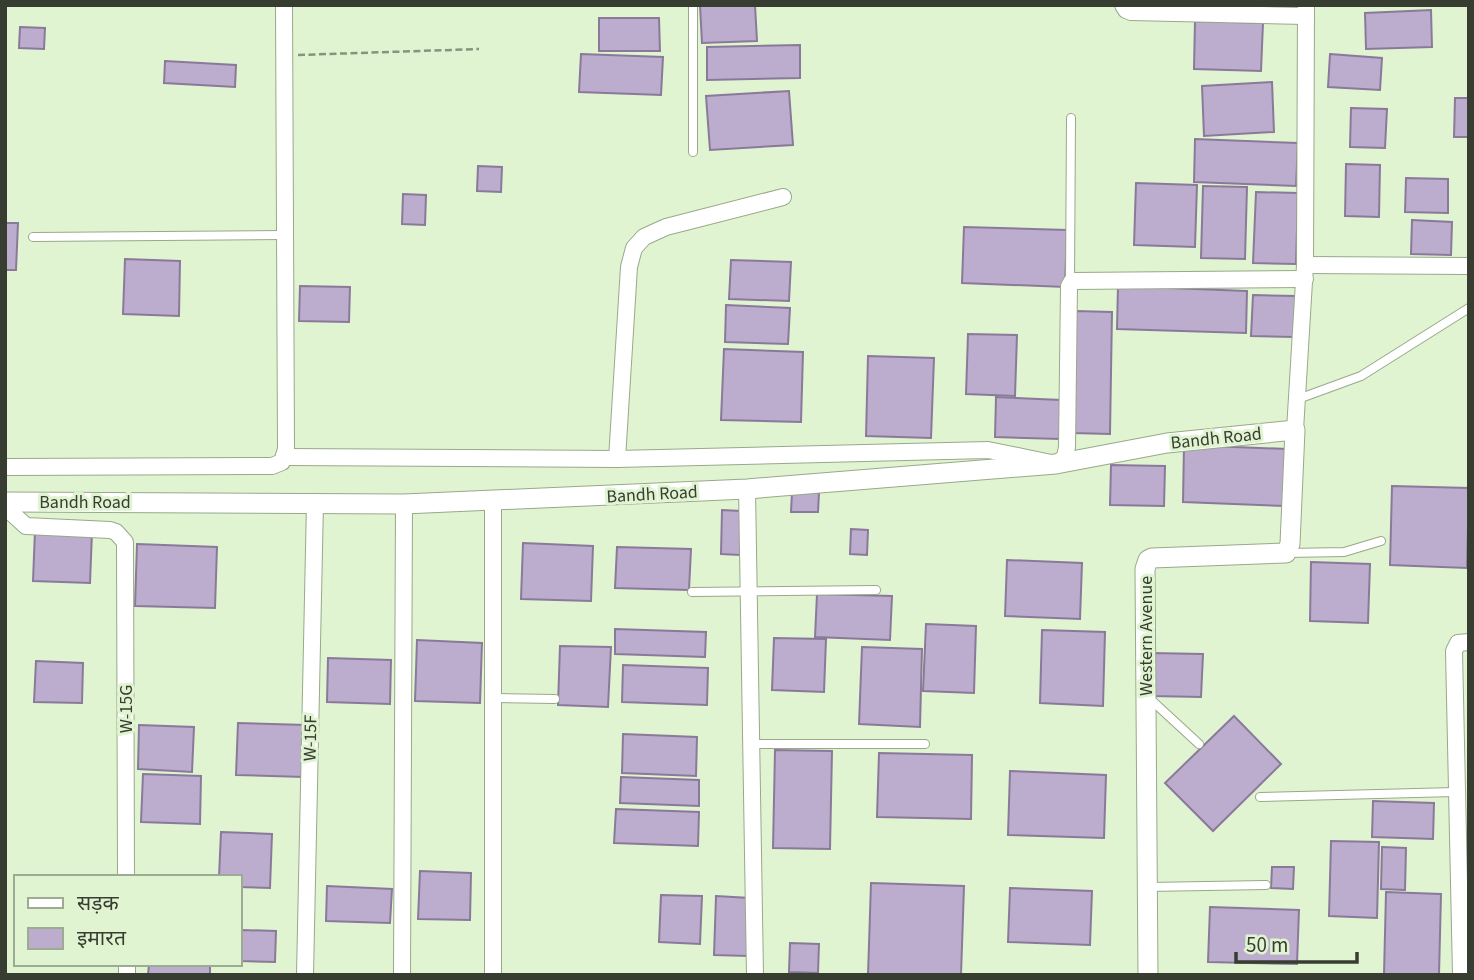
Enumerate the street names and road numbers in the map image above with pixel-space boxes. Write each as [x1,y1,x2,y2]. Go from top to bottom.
street label: Bandh Road [1169,421,1263,456]
street label: Bandh Road [606,480,698,509]
street label: Bandh Road [39,490,131,515]
street label: Western Avenue [1134,576,1159,696]
street label: W-15G [114,685,139,733]
street label: W-15F [298,715,323,761]

